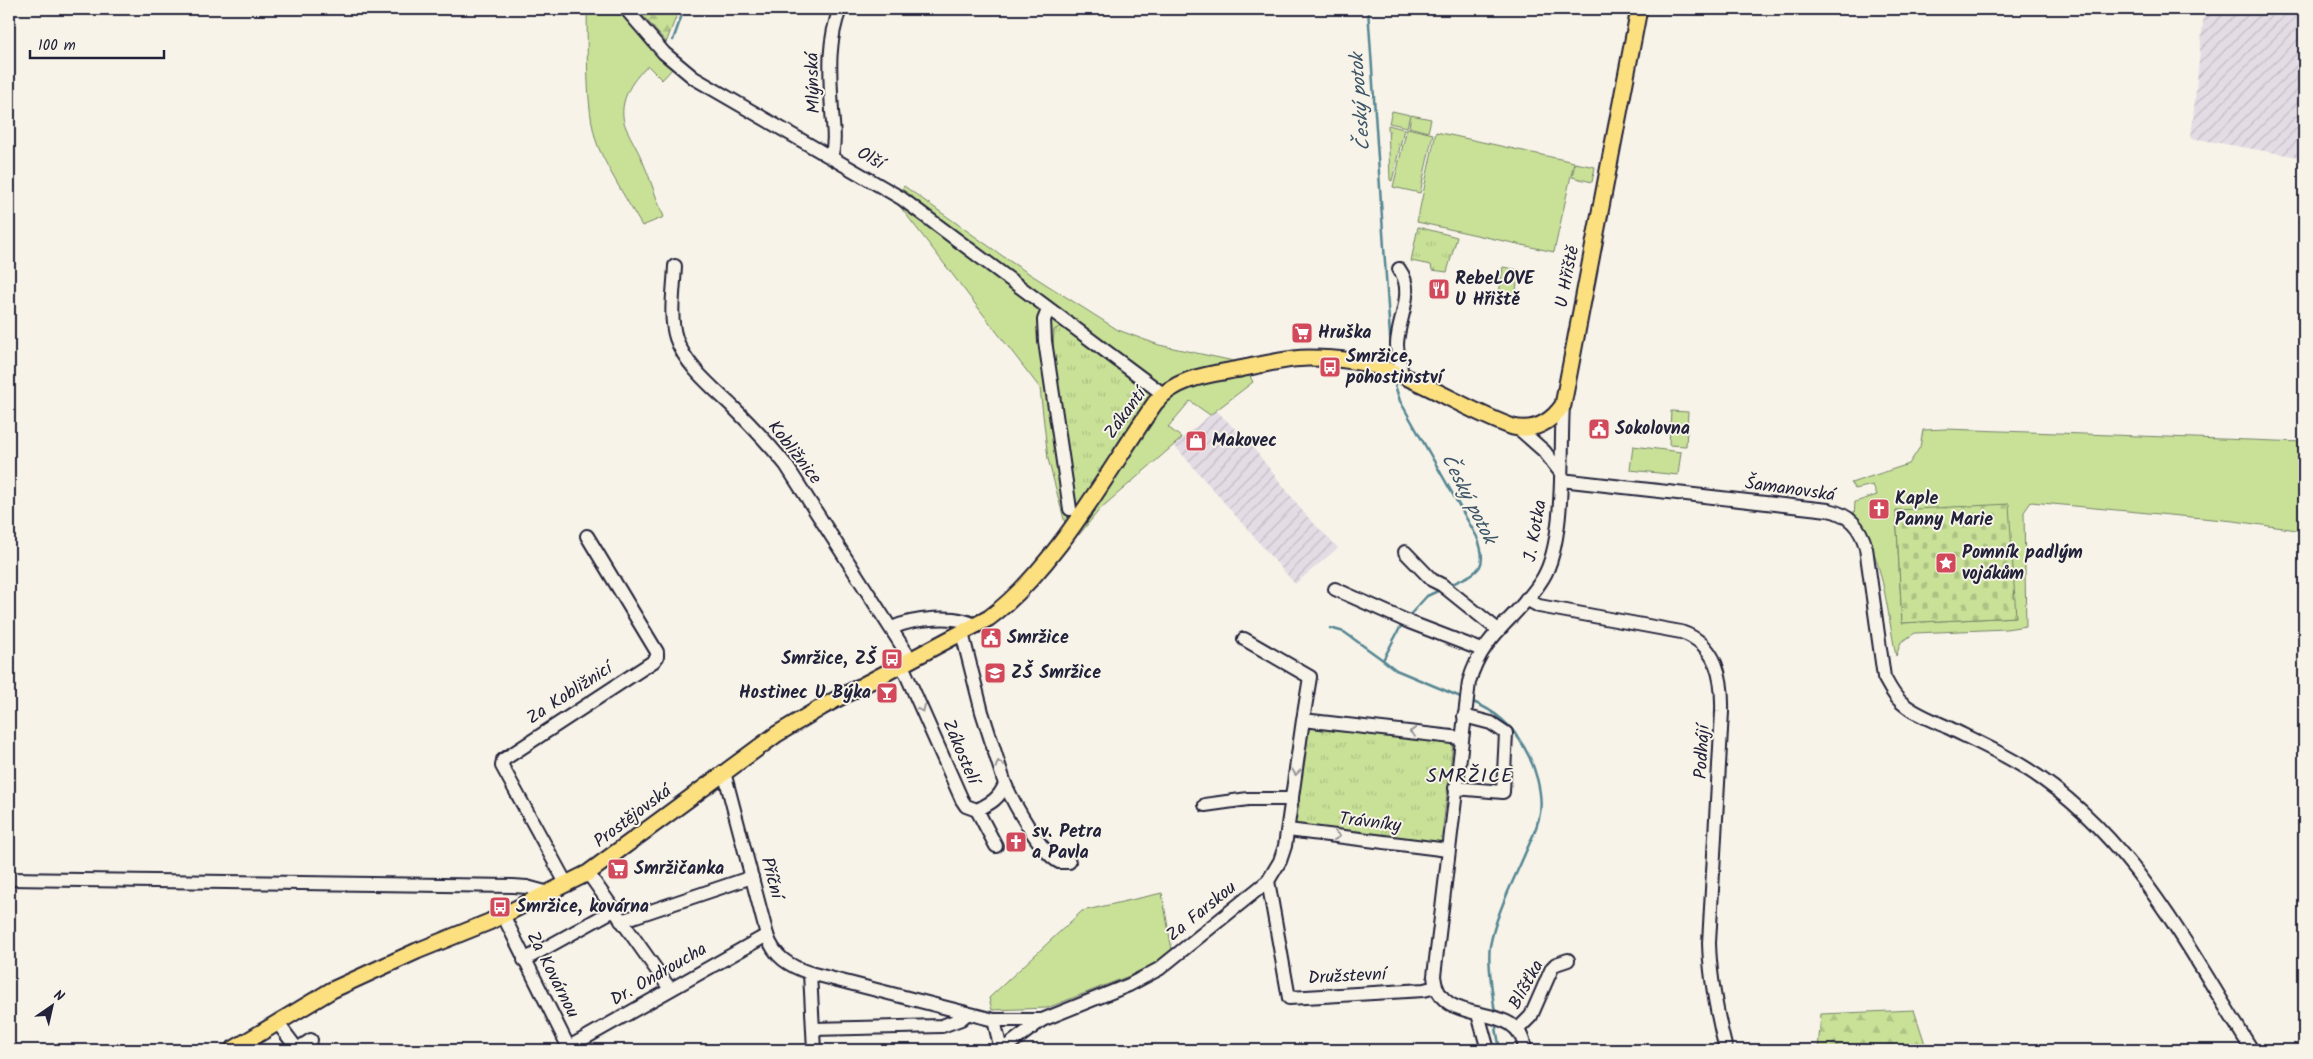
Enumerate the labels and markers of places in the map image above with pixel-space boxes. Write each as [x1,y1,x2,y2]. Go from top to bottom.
place label: RebeLOVE U Hřiště [1455,265,1535,315]
restaurant icon: RebeLOVE U Hřiště [1427,277,1451,301]
place label: Hruška [1318,319,1371,348]
supermarket icon: Hruška [1290,321,1314,345]
place label: Smržice, pohostinství [1345,343,1446,393]
bus stop icon: Smržice, pohostinství [1318,355,1342,379]
place label: Sokolovna [1615,415,1690,444]
public building icon: Sokolovna [1587,417,1611,441]
place label: Makovec [1212,427,1277,456]
shop icon: Makovec [1184,429,1208,453]
place label: Kaple Panny Marie [1895,485,1993,535]
church icon: Kaple Panny Marie [1867,497,1891,521]
place label: Pomník padlým vojákům [1962,539,2083,589]
place icon: Pomník padlým vojákům [1934,551,1958,575]
place label: Smržice [1007,624,1069,653]
public building icon: Smržice [979,626,1003,650]
place label: Smržice, ZŠ [781,645,877,674]
bus stop icon: Smržice, ZŠ [880,647,904,671]
place label: ZŠ Smržice [1011,659,1101,688]
school or university icon: ZŠ Smržice [983,661,1007,685]
place label: Hostinec U Býka [739,679,871,708]
bar icon: Hostinec U Býka [875,681,899,705]
place label: sv. Petra a Pavla [1032,818,1102,868]
church icon: sv. Petra a Pavla [1004,830,1028,854]
place label: Smržičanka [634,855,724,884]
supermarket icon: Smržičanka [606,857,630,881]
place label: Smržice, kovárna [516,893,649,922]
bus stop icon: Smržice, kovárna [488,895,512,919]

